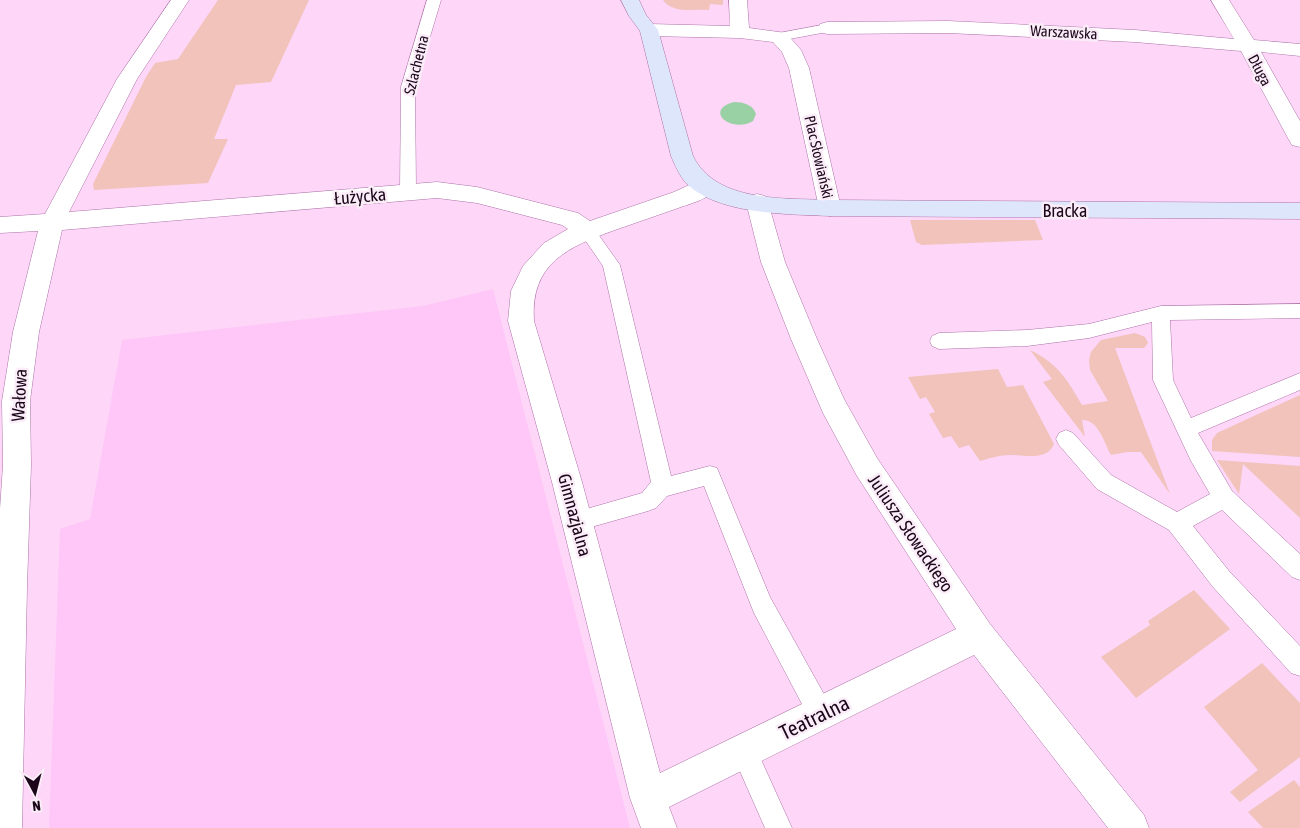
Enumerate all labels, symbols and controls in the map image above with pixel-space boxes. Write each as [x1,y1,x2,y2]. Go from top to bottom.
street label: Warszawska [1030,22,1098,42]
street label: Szlachetna [400,33,432,97]
street label: Długa [1245,52,1275,88]
street label: Plac Słowiański [801,114,837,200]
street label: Łużycka [333,183,387,209]
street label: Bracka [1043,200,1087,221]
street label: Wałowa [7,368,31,422]
street label: Juliusza Słowackiego [864,470,958,596]
street label: Gimnazjalna [554,471,596,559]
street label: Teatralna [775,690,853,744]
north arrow [10,768,60,818]
text: N [32,797,42,814]

